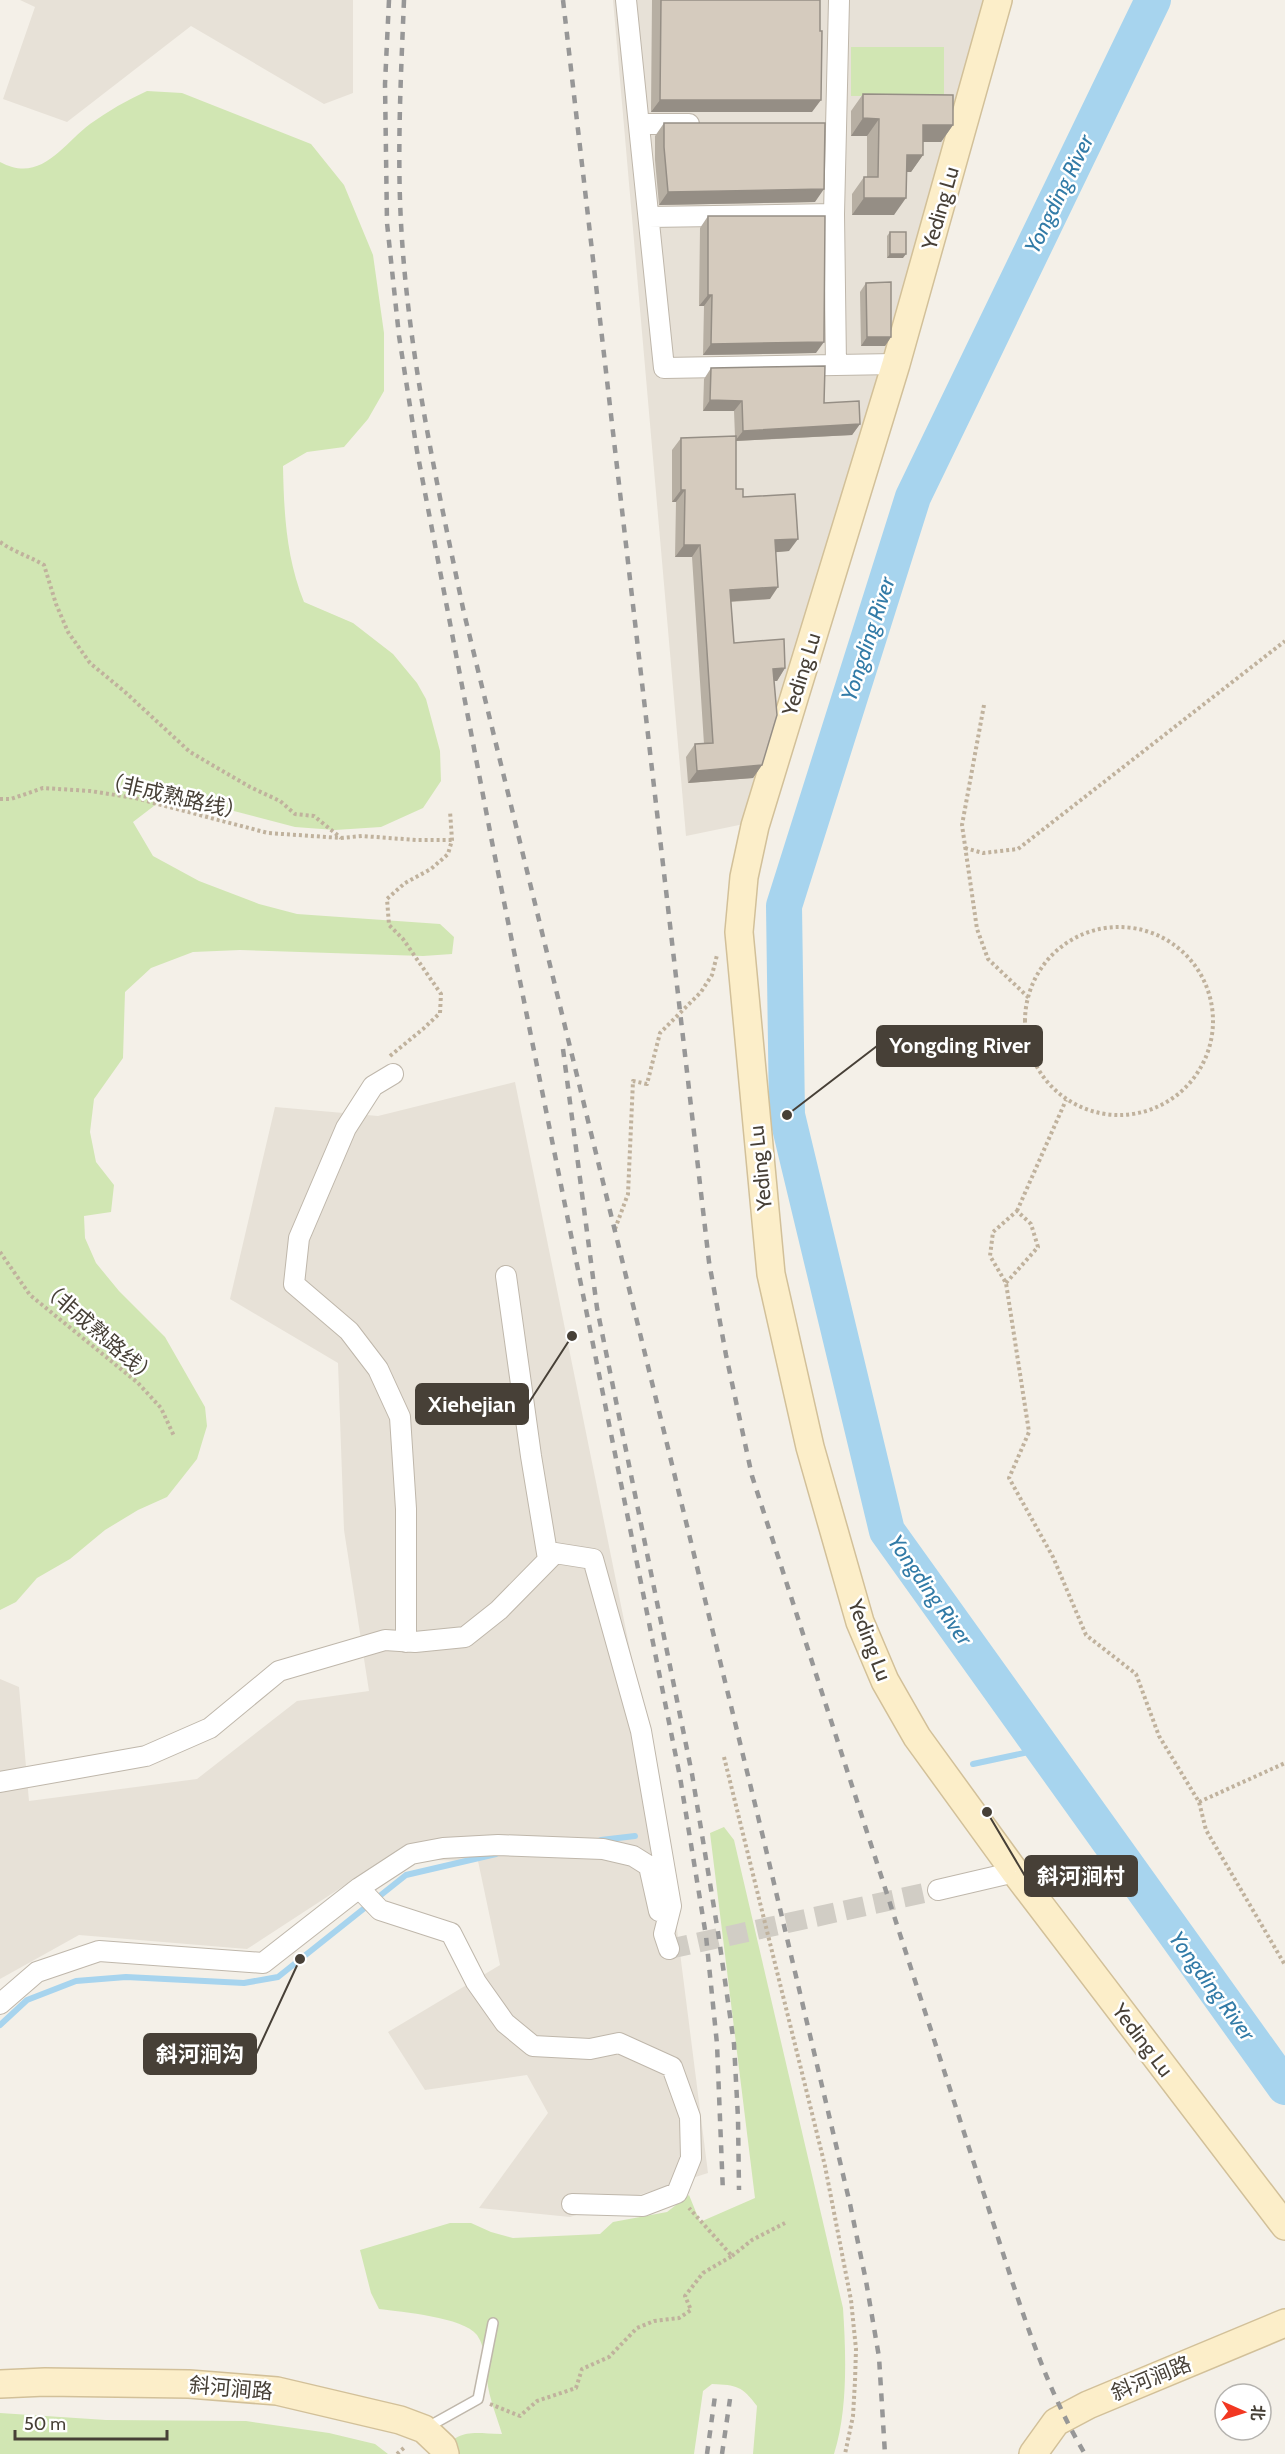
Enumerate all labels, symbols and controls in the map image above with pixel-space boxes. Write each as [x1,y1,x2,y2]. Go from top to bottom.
water label: Yongding River [1019,129,1100,258]
street label: Yeding Lu [916,164,964,253]
water label: Yongding River [835,572,901,704]
street label: Yeding Lu [776,630,825,719]
street label: （非成熟路线） [100,767,248,825]
callout: Yongding River [877,1026,1042,1066]
text: Yongding River [888,1032,1031,1059]
street label: Yeding Lu [743,1124,777,1213]
street label: （非成熟路线） [35,1274,163,1390]
callout: Xiehejian [416,1384,528,1424]
text: Xiehejian [427,1391,516,1418]
water label: Yongding River [882,1530,979,1651]
street label: Yeding Lu [843,1595,897,1684]
callout: 斜河涧村 [1025,1856,1137,1896]
text: 斜河涧村 [1037,1863,1125,1890]
water label: Yongding River [1163,1926,1261,2047]
street label: Yeding Lu [1107,1998,1179,2082]
callout: 斜河涧沟 [144,2034,256,2074]
text: 斜河涧沟 [156,2041,244,2068]
street label: 斜河涧路 [1107,2351,1195,2405]
street label: 斜河涧路 [188,2372,274,2404]
north arrow [1213,2382,1273,2442]
scale bar [15,2403,166,2441]
text: 北 [1248,2404,1267,2421]
text: 50 m [24,2413,66,2435]

